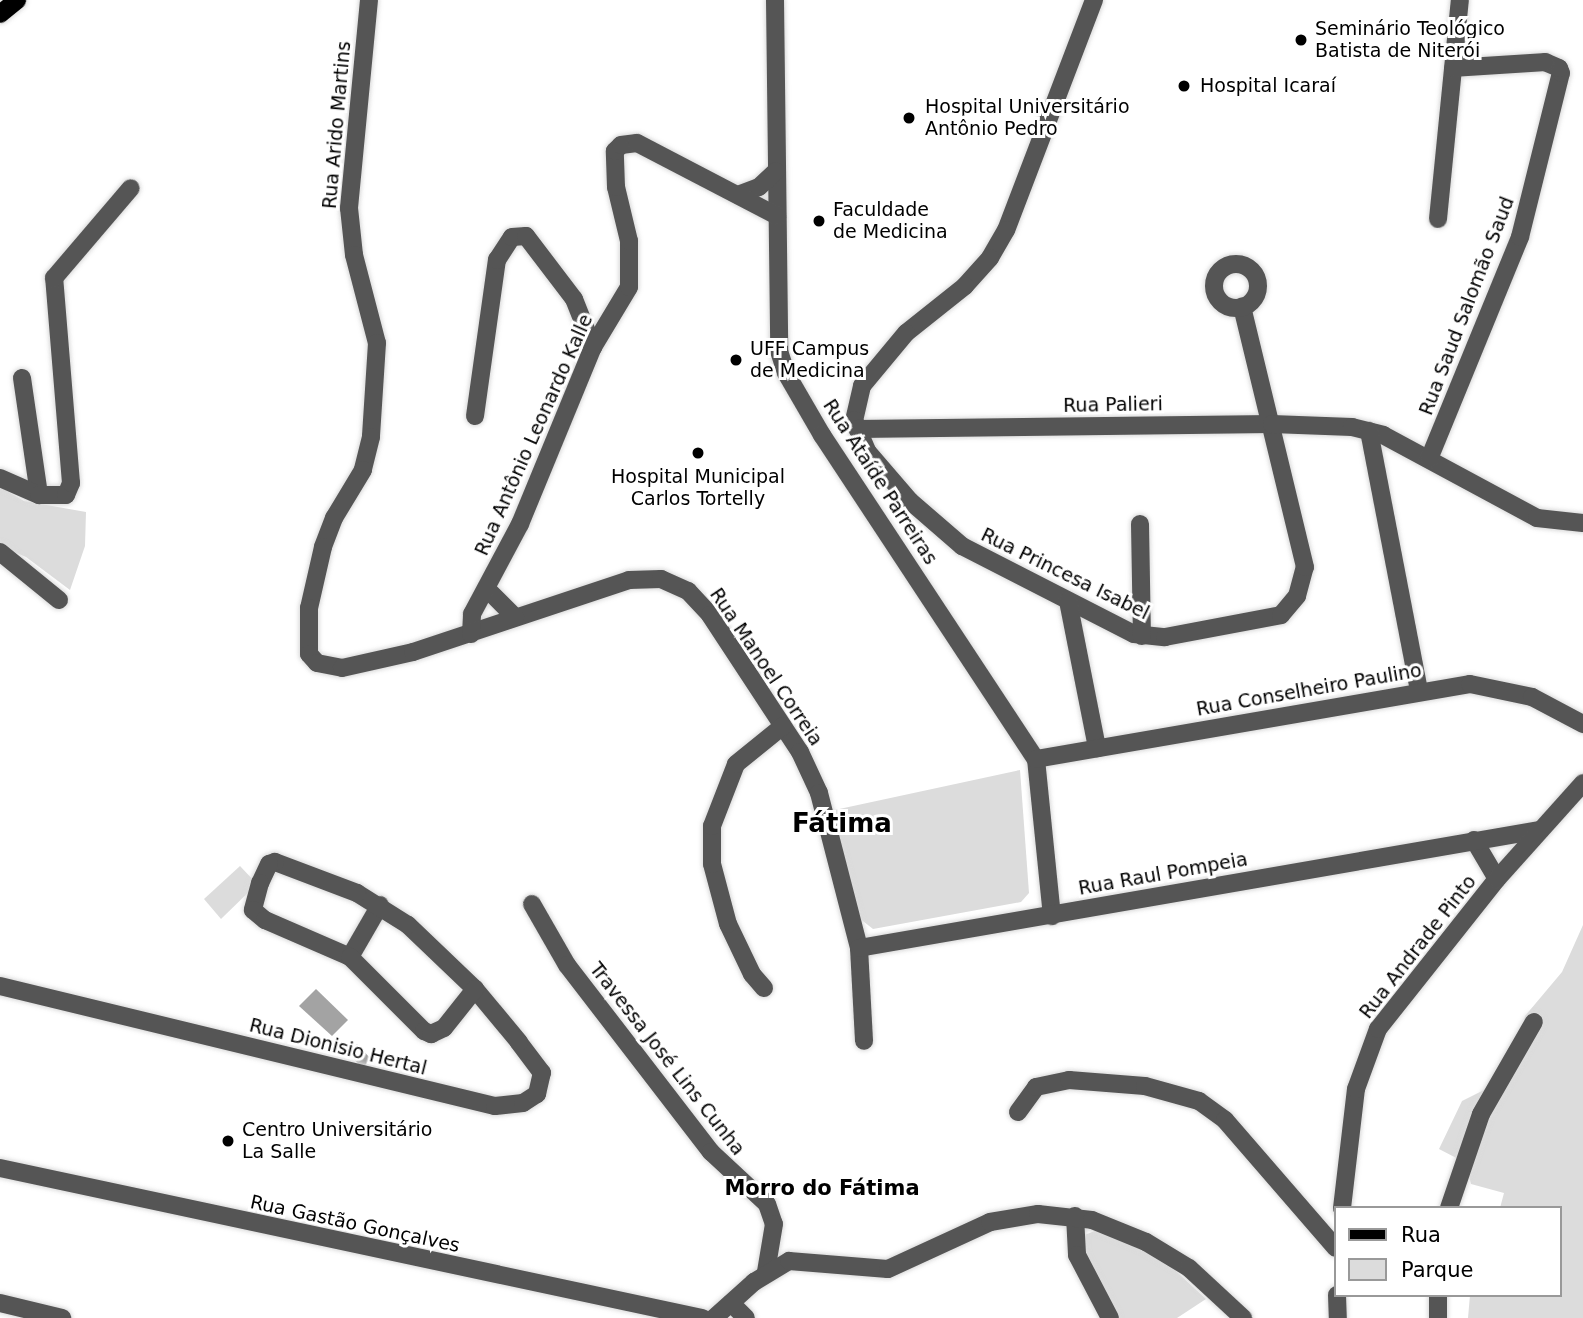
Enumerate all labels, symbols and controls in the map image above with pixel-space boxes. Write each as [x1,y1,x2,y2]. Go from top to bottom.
place label: Seminário Teológico Batista de Niterói [1315,18,1505,62]
marker: Seminário Teológico Batista de Niterói [1293,32,1309,48]
street label: Rua Arido Martins [318,40,356,210]
place label: Hospital Icaraí [1200,75,1336,97]
marker: Hospital Icaraí [1174,76,1194,96]
place label: Hospital Universitário Antônio Pedro [925,96,1130,140]
marker: Hospital Universitário Antônio Pedro [899,108,919,128]
street label: Rua Saud Salomão Saud [1415,194,1519,418]
place label: Faculdade de Medicina [833,199,948,243]
marker: Faculdade de Medicina [811,213,827,229]
street label: Rua Antônio Leonardo Kalle [470,311,598,559]
place label: UFF Campus de Medicina [750,338,869,382]
marker: UFF Campus de Medicina [728,352,744,368]
street label: Rua Palieri [1063,393,1163,417]
street label: Rua Ataíde Parreiras [818,395,942,569]
marker: Hospital Municipal Carlos Tortelly [688,443,708,463]
place label: Hospital Municipal Carlos Tortelly [611,466,785,510]
street label: Rua Princesa Isabel [977,523,1153,625]
street label: Rua Manoel Correia [705,584,827,750]
street label: Rua Conselheiro Paulino [1195,659,1423,721]
district label: Fátima [792,808,892,840]
street label: Rua Raul Pompeia [1077,848,1249,900]
street label: Rua Andrade Pinto [1355,871,1481,1023]
street label: Travessa José Lins Cunha [585,958,749,1160]
street label: Rua Dionisio Hertal [247,1014,429,1080]
place label: Centro Universitário La Salle [242,1119,432,1163]
marker: Centro Universitário La Salle [220,1133,236,1149]
district label: Morro do Fátima [724,1175,920,1201]
street label: Rua Gastão Gonçalves [248,1191,462,1257]
legend [1334,1206,1562,1297]
text: Rua [1401,1223,1441,1247]
text: Parque [1401,1258,1473,1282]

